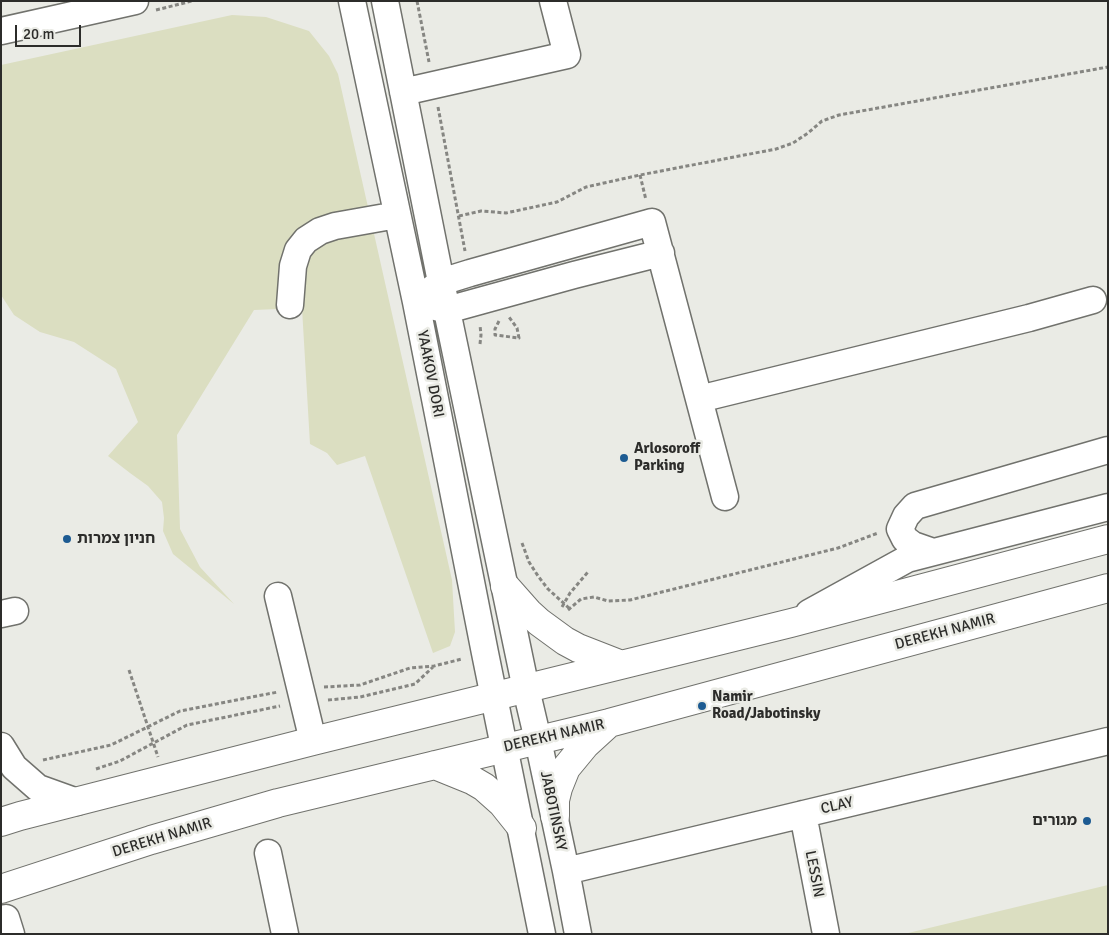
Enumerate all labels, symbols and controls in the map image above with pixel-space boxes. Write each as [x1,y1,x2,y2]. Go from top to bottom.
scale bar [18,15,84,47]
text: 20 m [23,25,54,43]
street label: YAAKOV DORI [413,329,447,419]
place label: Arlosoroff Parking [634,440,700,475]
marker: Arlosoroff Parking [618,452,630,464]
place label: חניון צמרות [77,530,155,548]
marker: חניון צמרות [61,533,73,545]
street label: DEREKH NAMIR [893,610,997,654]
place label: Namir Road/Jabotinsky [712,688,820,723]
marker: Namir Road/Jabotinsky [696,700,708,712]
street label: DEREKH NAMIR [502,716,606,756]
street label: JABOTINSKY [536,770,570,852]
street label: CLAY [819,794,855,818]
place label: מגורים [1032,812,1077,830]
street label: DEREKH NAMIR [110,814,214,862]
marker: מגורים [1081,815,1093,827]
street label: LESSIN [801,849,827,899]

